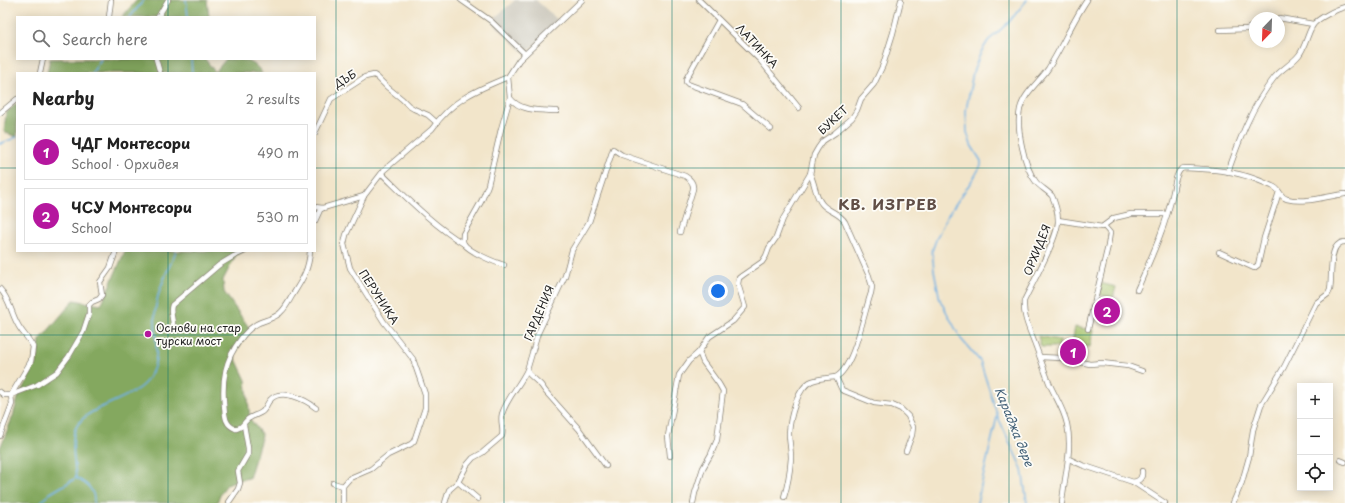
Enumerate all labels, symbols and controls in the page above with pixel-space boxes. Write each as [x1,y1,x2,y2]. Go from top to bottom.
north arrow [1249,12,1285,48]
search box [16,16,316,60]
street label: ЛАТИНКА [732,20,783,72]
icon: search [30,27,52,49]
text: Search here [62,27,148,50]
street label: ДЪБ [330,65,359,92]
text: Nearby [32,85,94,111]
text: 2 results [246,89,300,108]
street label: БУКЕТ [814,101,852,138]
text: ЧДГ Монтесори [71,131,190,154]
text: 1 [43,143,49,162]
text: 490 m [257,143,299,162]
text: School · Орхидея [71,154,179,173]
district label: КВ. ИЗГРЕВ [838,192,938,215]
text: ЧСУ Монтесори [71,195,192,218]
text: 2 [41,207,51,226]
text: 530 m [256,207,299,226]
text: School [71,218,112,237]
street label: ОРХИДЕЯ [1019,222,1054,278]
street label: ПЕРУНИКА [355,266,404,328]
your location [708,281,728,301]
street label: ГАРДЕНИЯ [519,282,558,343]
pin: 2 [1094,296,1120,326]
place label: Основи на стар турски мост [156,319,241,349]
marker: Основи на стар турски мост [143,329,153,339]
pin: 1 [1060,337,1086,367]
map controls [1297,383,1333,491]
button: + [1297,383,1333,419]
water label: Караджа дере [991,384,1039,469]
button: − [1297,419,1333,455]
button: locate [1297,455,1333,491]

